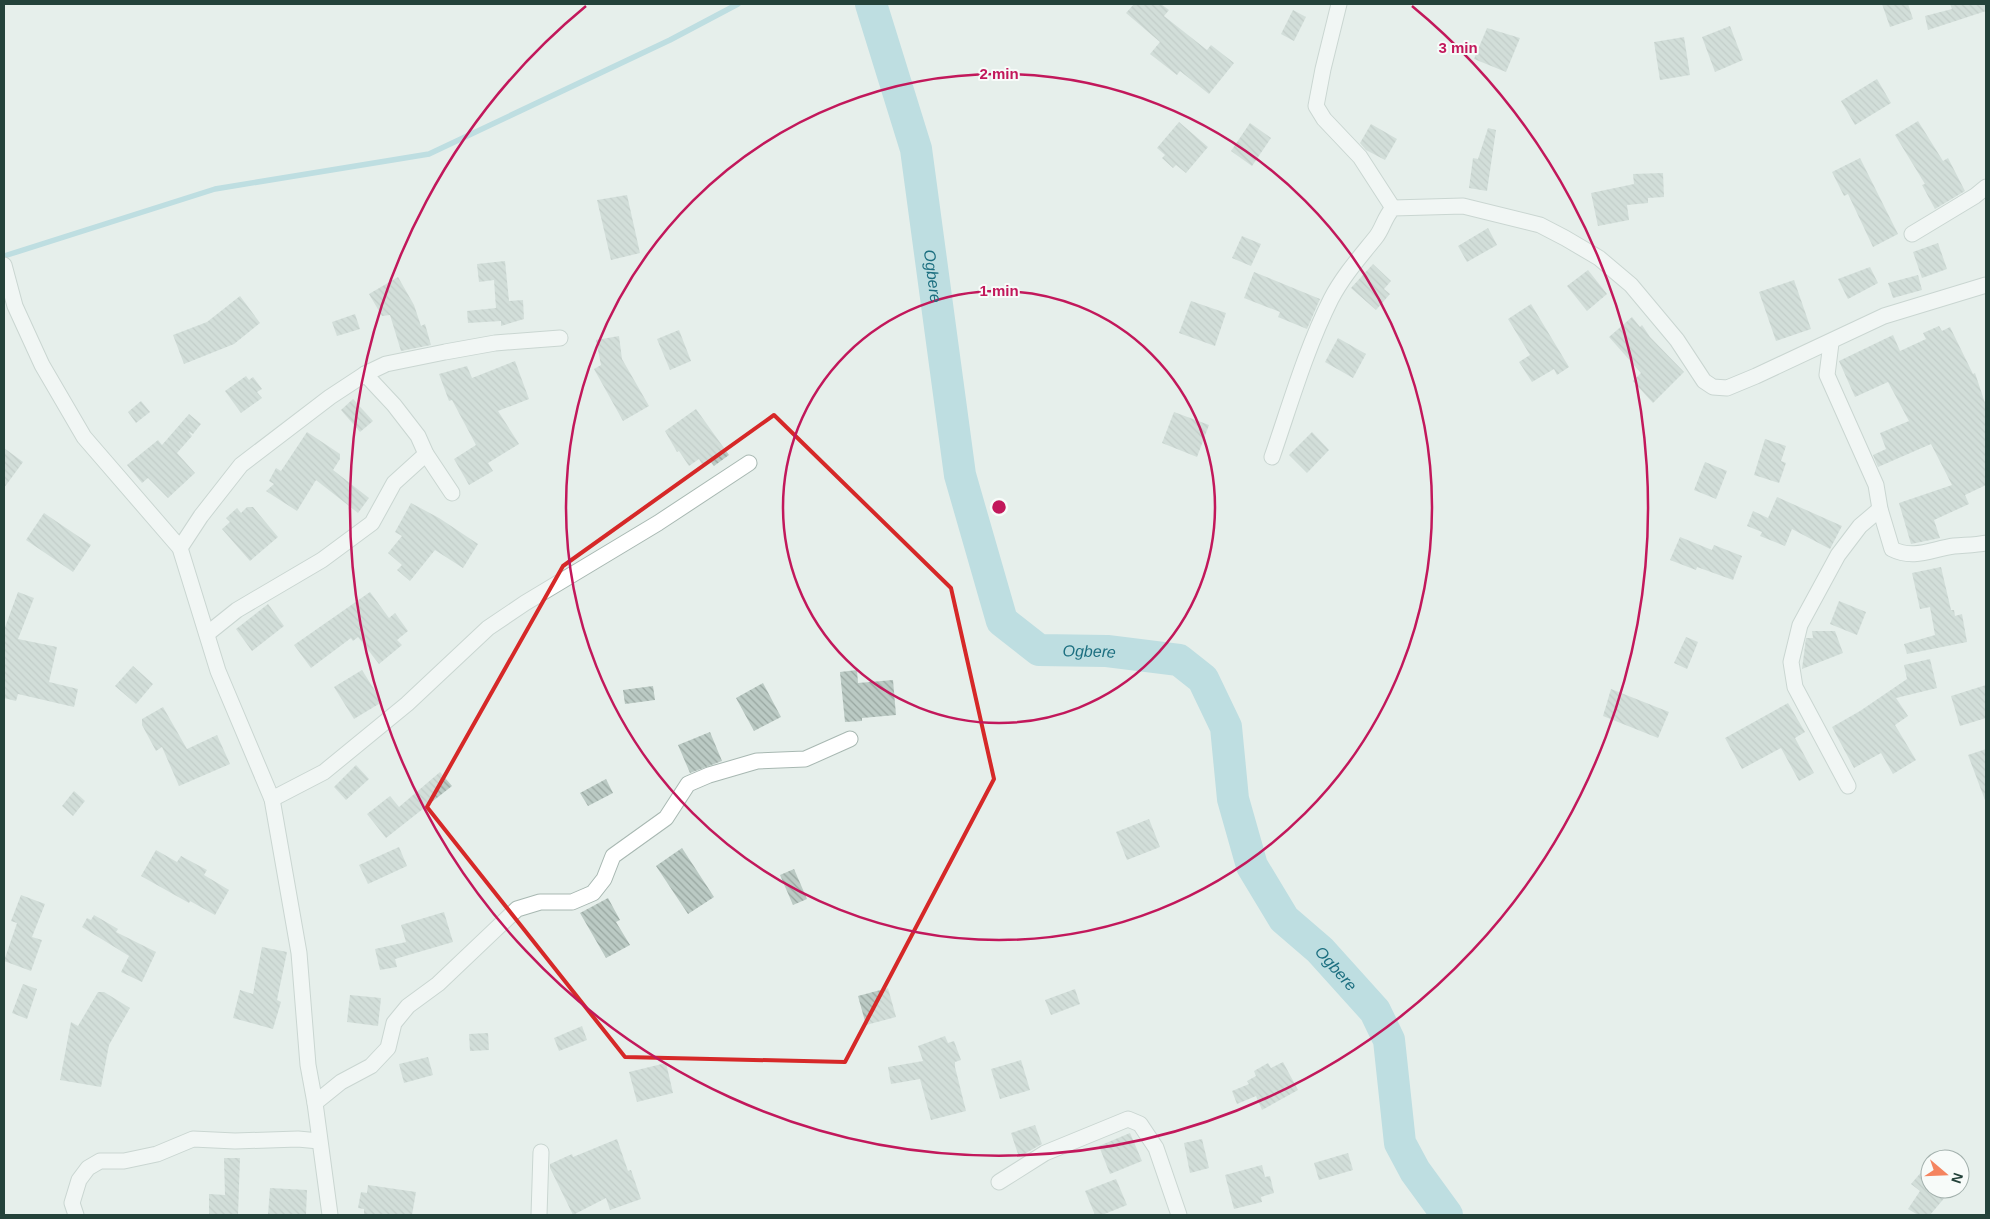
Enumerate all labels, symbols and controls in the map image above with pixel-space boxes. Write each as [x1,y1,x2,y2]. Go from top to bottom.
text: 3 min [1438,39,1478,56]
text: 2 min [979,65,1019,82]
water label: Ogbere [921,248,945,304]
text: 1 min [979,282,1019,299]
centre of rings [990,498,1008,516]
water label: Ogbere [1062,642,1117,661]
water label: Ogbere [1312,943,1361,994]
north arrow [1920,1149,1970,1199]
text: N [1948,1171,1967,1186]

